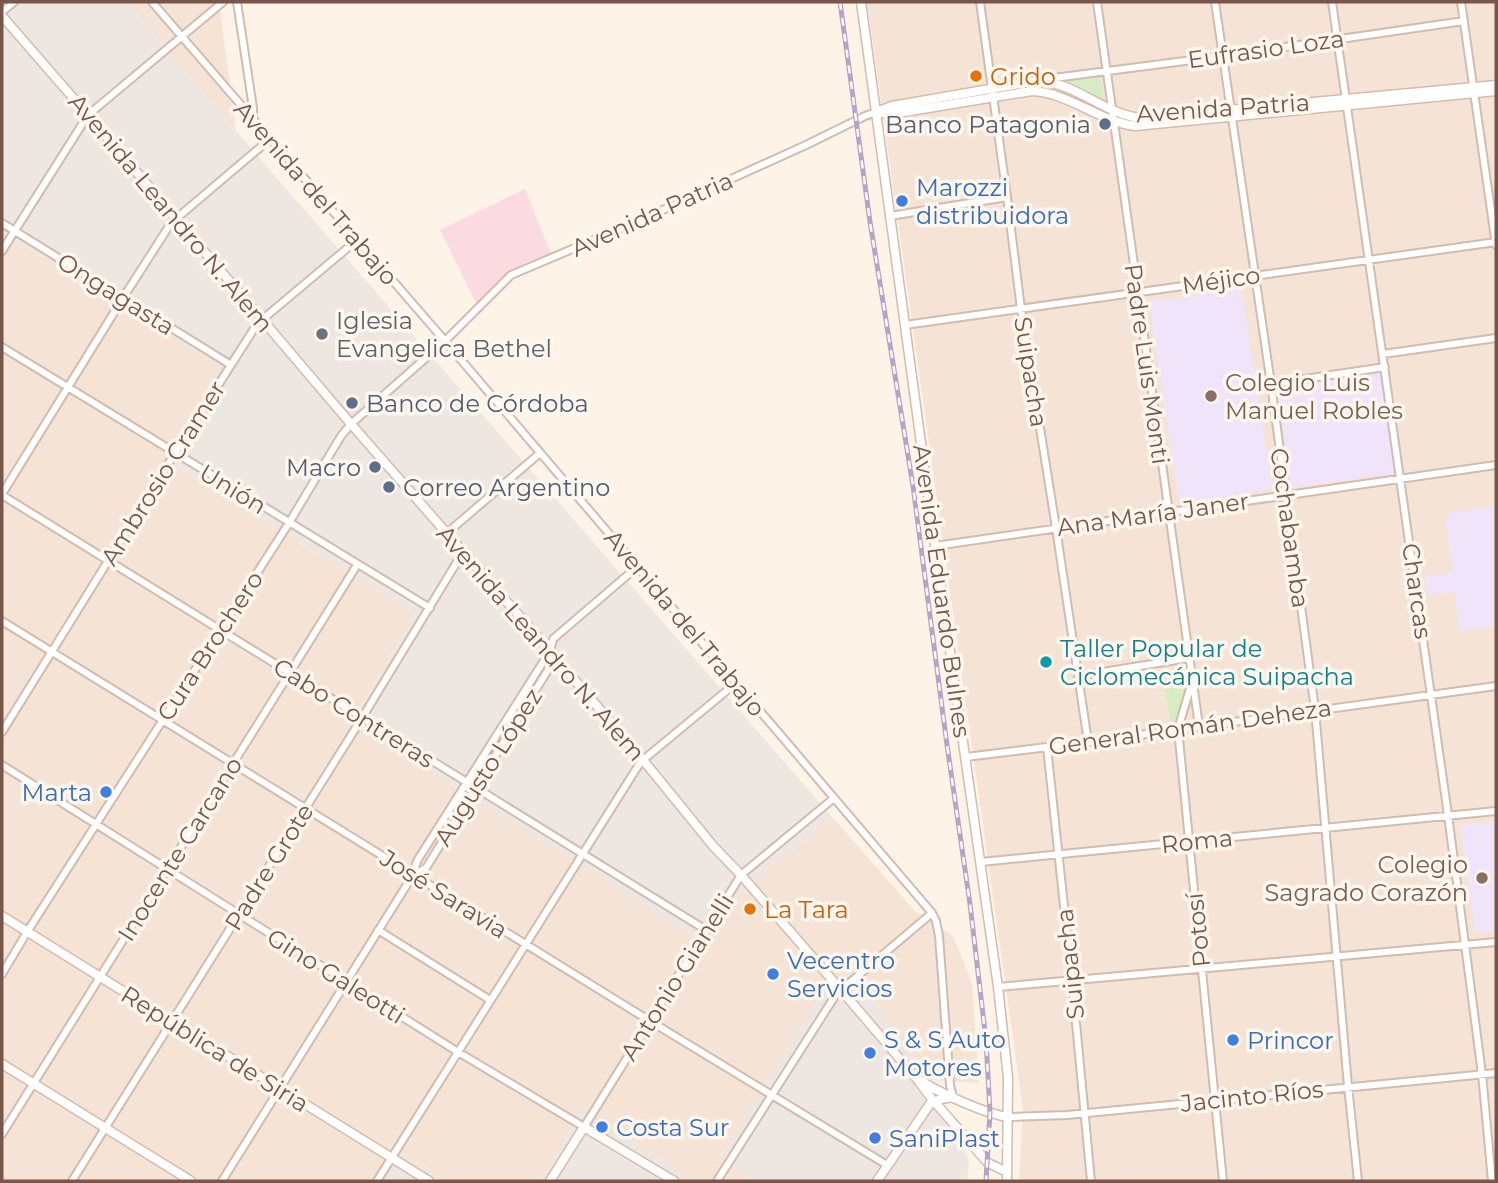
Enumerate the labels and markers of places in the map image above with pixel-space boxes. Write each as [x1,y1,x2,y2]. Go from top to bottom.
place label: Grido [990,62,1056,91]
marker: Grido [968,68,984,84]
place label: Banco Patagonia [885,110,1091,139]
marker: Banco Patagonia [1097,116,1113,132]
place label: Marozzi distribuidora [916,173,1069,230]
marker: Marozzi distribuidora [894,193,910,209]
place label: Iglesia Evangelica Bethel [336,306,552,363]
marker: Iglesia Evangelica Bethel [314,326,330,342]
place label: Colegio Luis Manuel Robles [1225,368,1403,425]
marker: Colegio Luis Manuel Robles [1203,388,1219,404]
place label: Banco de Córdoba [366,389,589,418]
marker: Banco de Córdoba [344,395,360,411]
place label: Macro [286,453,361,482]
marker: Macro [367,459,383,475]
place label: Correo Argentino [403,473,610,502]
marker: Correo Argentino [381,479,397,495]
place label: Taller Popular de Ciclomecánica Suipacha [1060,634,1354,691]
marker: Taller Popular de Ciclomecánica Suipacha [1038,654,1054,670]
place label: Marta [22,778,92,807]
marker: Marta [98,784,114,800]
place label: Colegio Sagrado Corazón [1265,850,1468,907]
marker: Colegio Sagrado Corazón [1474,870,1490,886]
place label: La Tara [764,895,849,924]
marker: La Tara [742,901,758,917]
place label: Vecentro Servicios [787,946,895,1003]
marker: Vecentro Servicios [765,966,781,982]
place label: S & S Auto Motores [884,1025,1006,1082]
place label: Princor [1247,1026,1334,1055]
marker: Princor [1225,1032,1241,1048]
marker: S & S Auto Motores [862,1045,878,1061]
place label: Costa Sur [616,1113,729,1142]
marker: Costa Sur [594,1119,610,1135]
place label: SaniPlast [889,1124,1000,1153]
marker: SaniPlast [867,1130,883,1146]

